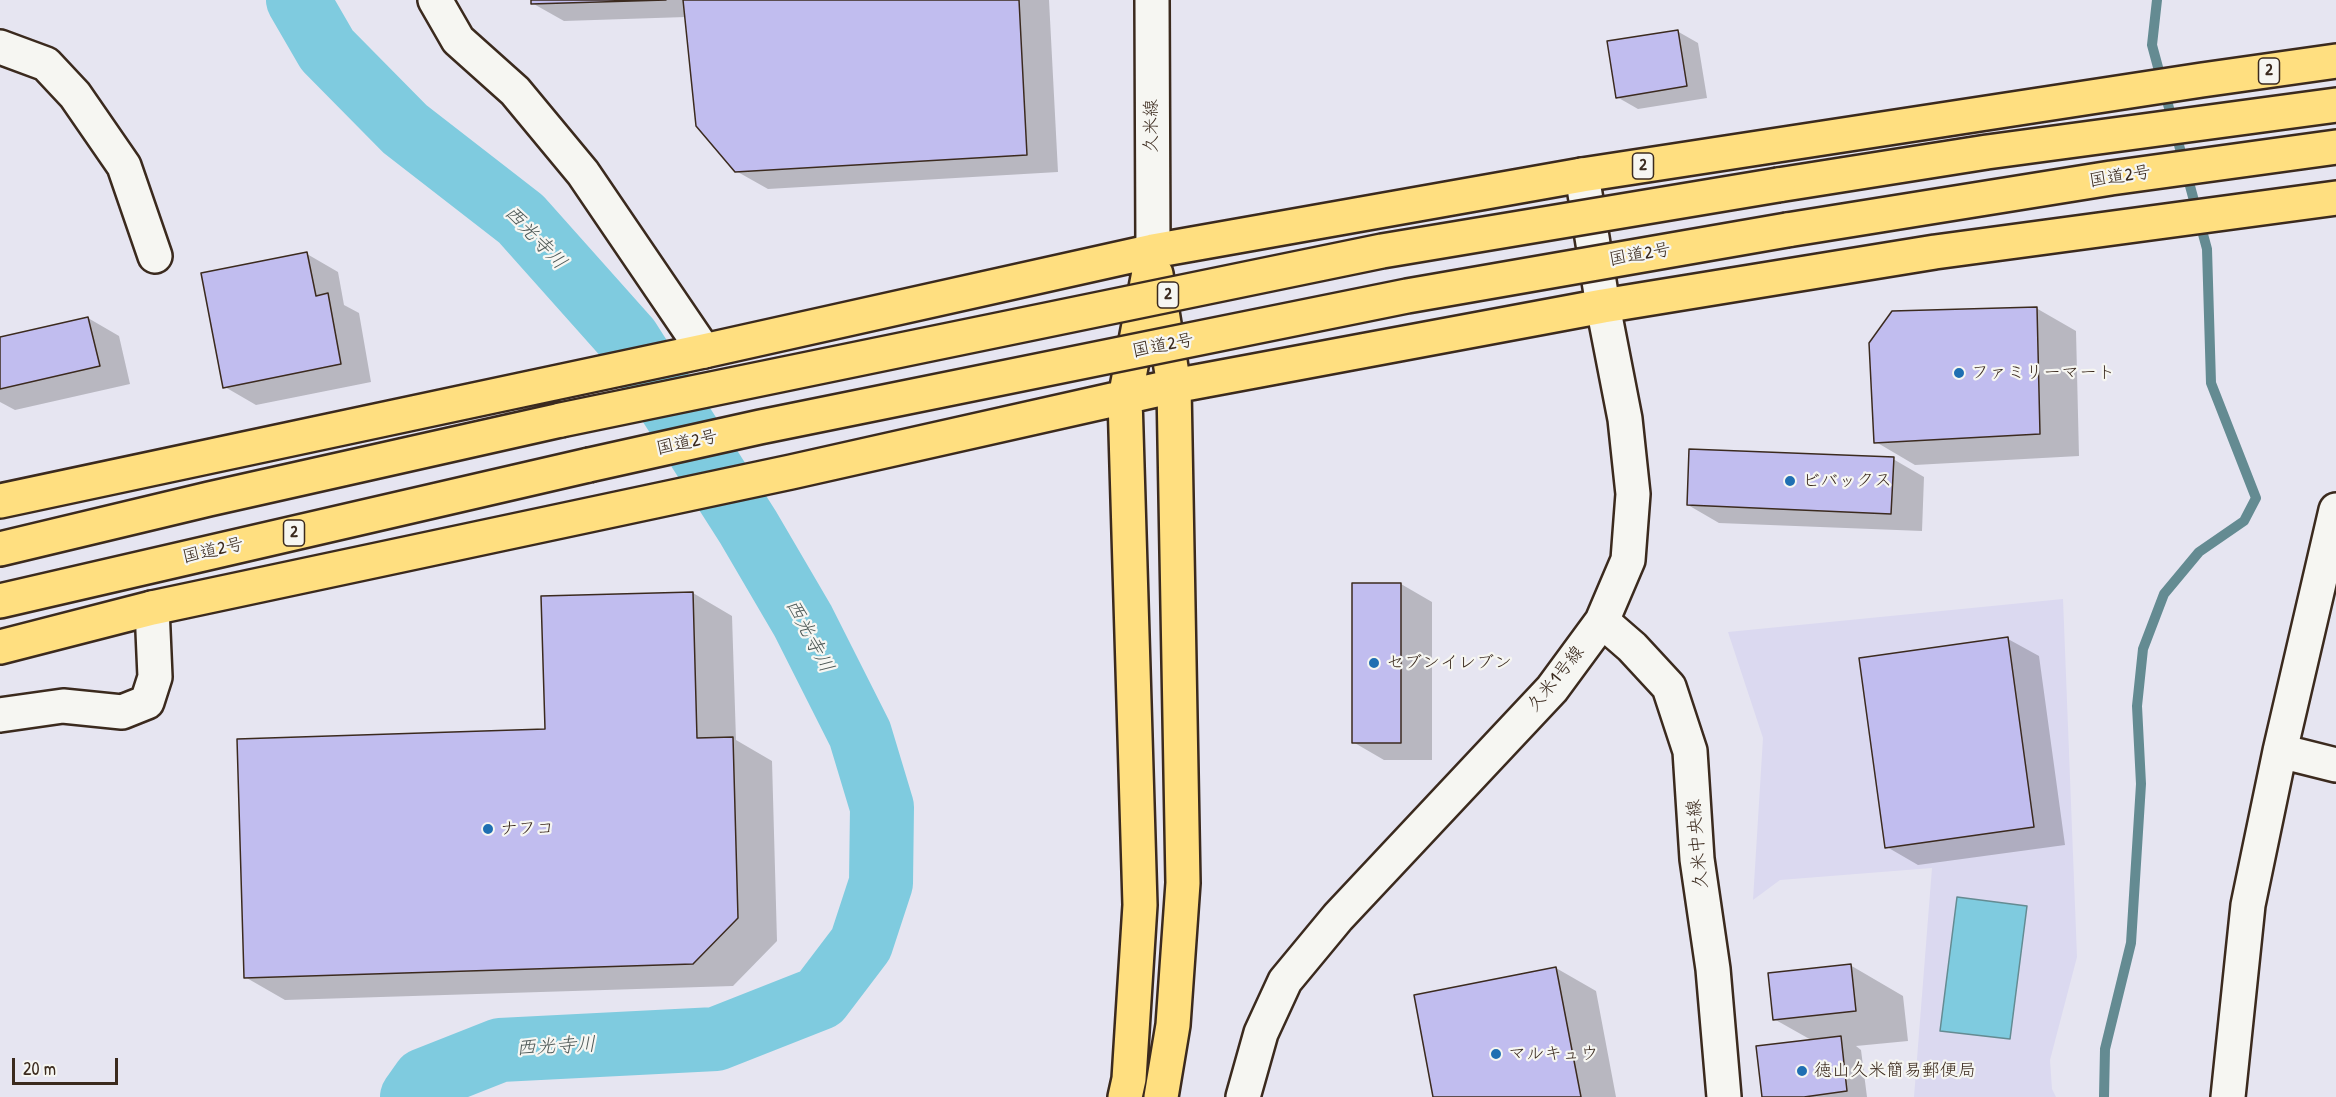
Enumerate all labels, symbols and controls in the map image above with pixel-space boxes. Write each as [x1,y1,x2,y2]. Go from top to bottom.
road number: 2 [2258,58,2280,84]
street label: 久米線 [1141,99,1163,153]
road number: 2 [1632,153,1654,179]
street label: 国道2号 [2087,161,2153,193]
water label: 西光寺川 [499,201,571,275]
street label: 国道2号 [1607,239,1673,271]
road number: 2 [1158,282,1178,308]
street label: 国道2号 [1130,329,1196,363]
place label: ファミリーマート [1971,362,2115,384]
marker: ファミリーマート [1952,366,1966,380]
street label: 国道2号 [654,426,720,460]
place label: ビバックス [1802,470,1892,492]
marker: ビバックス [1783,474,1797,488]
road number: 2 [284,520,304,546]
street label: 国道2号 [180,533,246,569]
water label: 西光寺川 [780,595,838,677]
street label: 久米1号線 [1523,642,1589,716]
place label: セブンイレブン [1386,652,1512,674]
marker: セブンイレブン [1367,656,1381,670]
street label: 久米中央線 [1683,798,1713,890]
place label: ナフコ [500,818,554,840]
marker: ナフコ [481,822,495,836]
water label: 西光寺川 [515,1033,597,1061]
place label: マルキュウ [1508,1043,1598,1065]
scale bar [15,1046,122,1084]
marker: マルキュウ [1489,1047,1503,1061]
text: 20 m [23,1056,56,1081]
place label: 徳山久米簡易郵便局 [1814,1060,1976,1082]
marker: 徳山久米簡易郵便局 [1795,1064,1809,1078]

